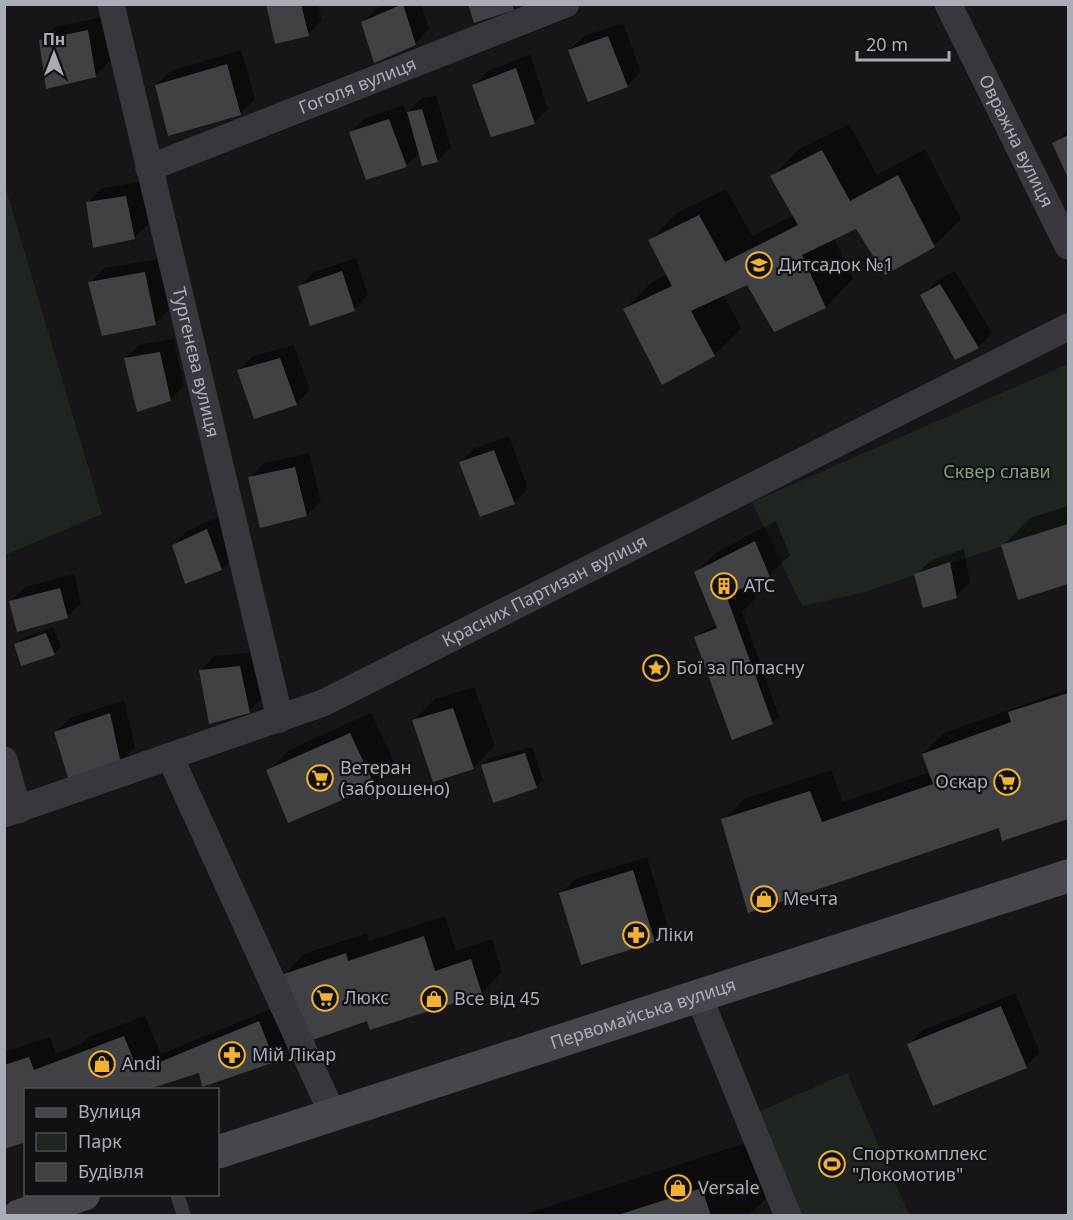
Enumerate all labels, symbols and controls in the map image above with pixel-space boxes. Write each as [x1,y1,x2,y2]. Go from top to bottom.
north arrow [24,24,84,84]
scale bar [857,24,948,62]
text: Пн [43,28,65,50]
text: 20 m [866,32,908,56]
street label: Гоголя вулиця [295,51,419,119]
street label: Овражна вулиця [974,70,1060,211]
school or university icon: Дитсадок №1 [744,250,774,280]
place label: Дитсадок №1 [778,252,894,276]
street label: Тургенєва вулиця [167,284,226,439]
park label: Сквер слави [943,459,1051,483]
street label: Красних Партизан вулиця [438,528,651,652]
building icon: АТС [709,571,739,601]
place label: АТС [744,573,775,597]
place icon: Бої за Попасну [641,653,671,683]
place label: Бої за Попасну [676,655,805,679]
place label: Ветеран (заброшено) [340,755,450,800]
supermarket icon: Ветеран (заброшено) [305,763,335,793]
supermarket icon: Оскар [992,767,1022,797]
place label: Оскар [935,769,988,793]
shop icon: Мечта [749,884,779,914]
place label: Мечта [783,886,838,910]
pharmacy icon: Ліки [621,920,651,950]
place label: Ліки [656,922,694,946]
street label: Первомайська вулиця [547,972,739,1054]
supermarket icon: Люкс [310,983,340,1013]
shop icon: Все від 45 [419,984,449,1014]
place label: Люкс [344,985,389,1009]
place label: Все від 45 [454,986,540,1010]
pharmacy icon: Мій Лікар [217,1040,247,1070]
place label: Мій Лікар [252,1042,336,1066]
shop icon: Andi [87,1049,117,1079]
place label: Andi [122,1051,160,1075]
legend [24,1088,219,1196]
text: Вулиця [78,1099,141,1123]
text: Парк [78,1129,122,1153]
place label: Спорткомплекс "Локомотив" [852,1141,988,1186]
sports icon: Спорткомплекс "Локомотив" [817,1149,847,1179]
text: Будівля [78,1159,144,1183]
shop icon: Versale [663,1173,693,1203]
place label: Versale [698,1175,760,1199]

